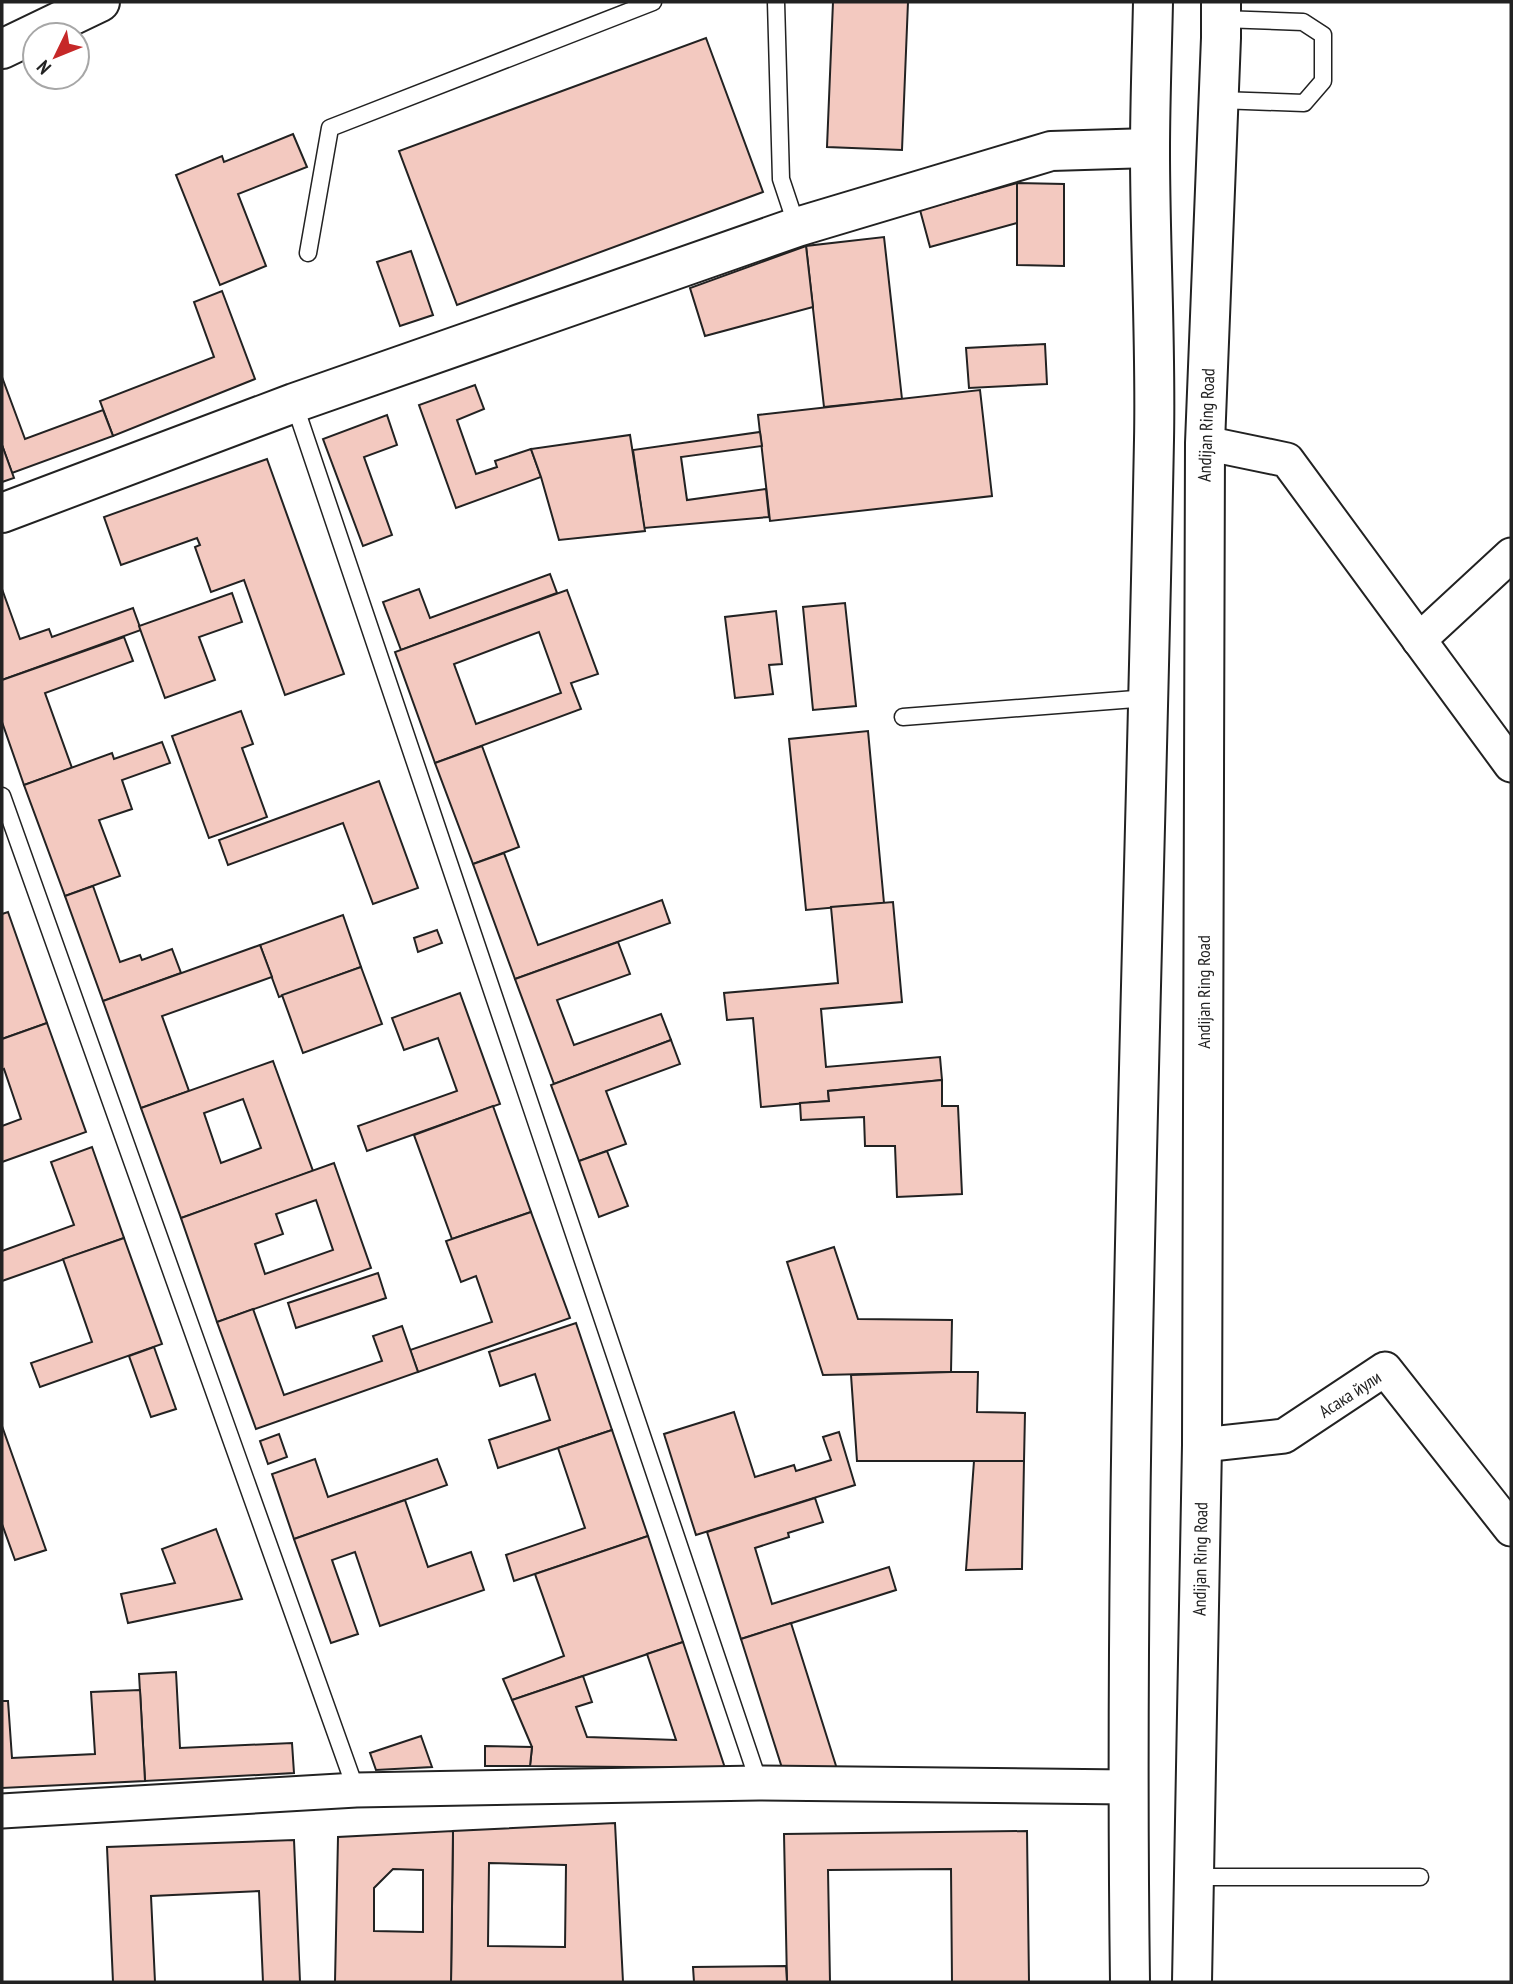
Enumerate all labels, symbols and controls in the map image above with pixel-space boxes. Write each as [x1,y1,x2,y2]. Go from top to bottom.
north arrow [21,21,91,91]
text: N [31,56,56,80]
street label: Andijan Ring Road [1193,368,1219,482]
street label: Andijan Ring Road [1192,935,1215,1049]
street label: Асака йули [1315,1365,1385,1423]
street label: Andijan Ring Road [1188,1502,1212,1616]

